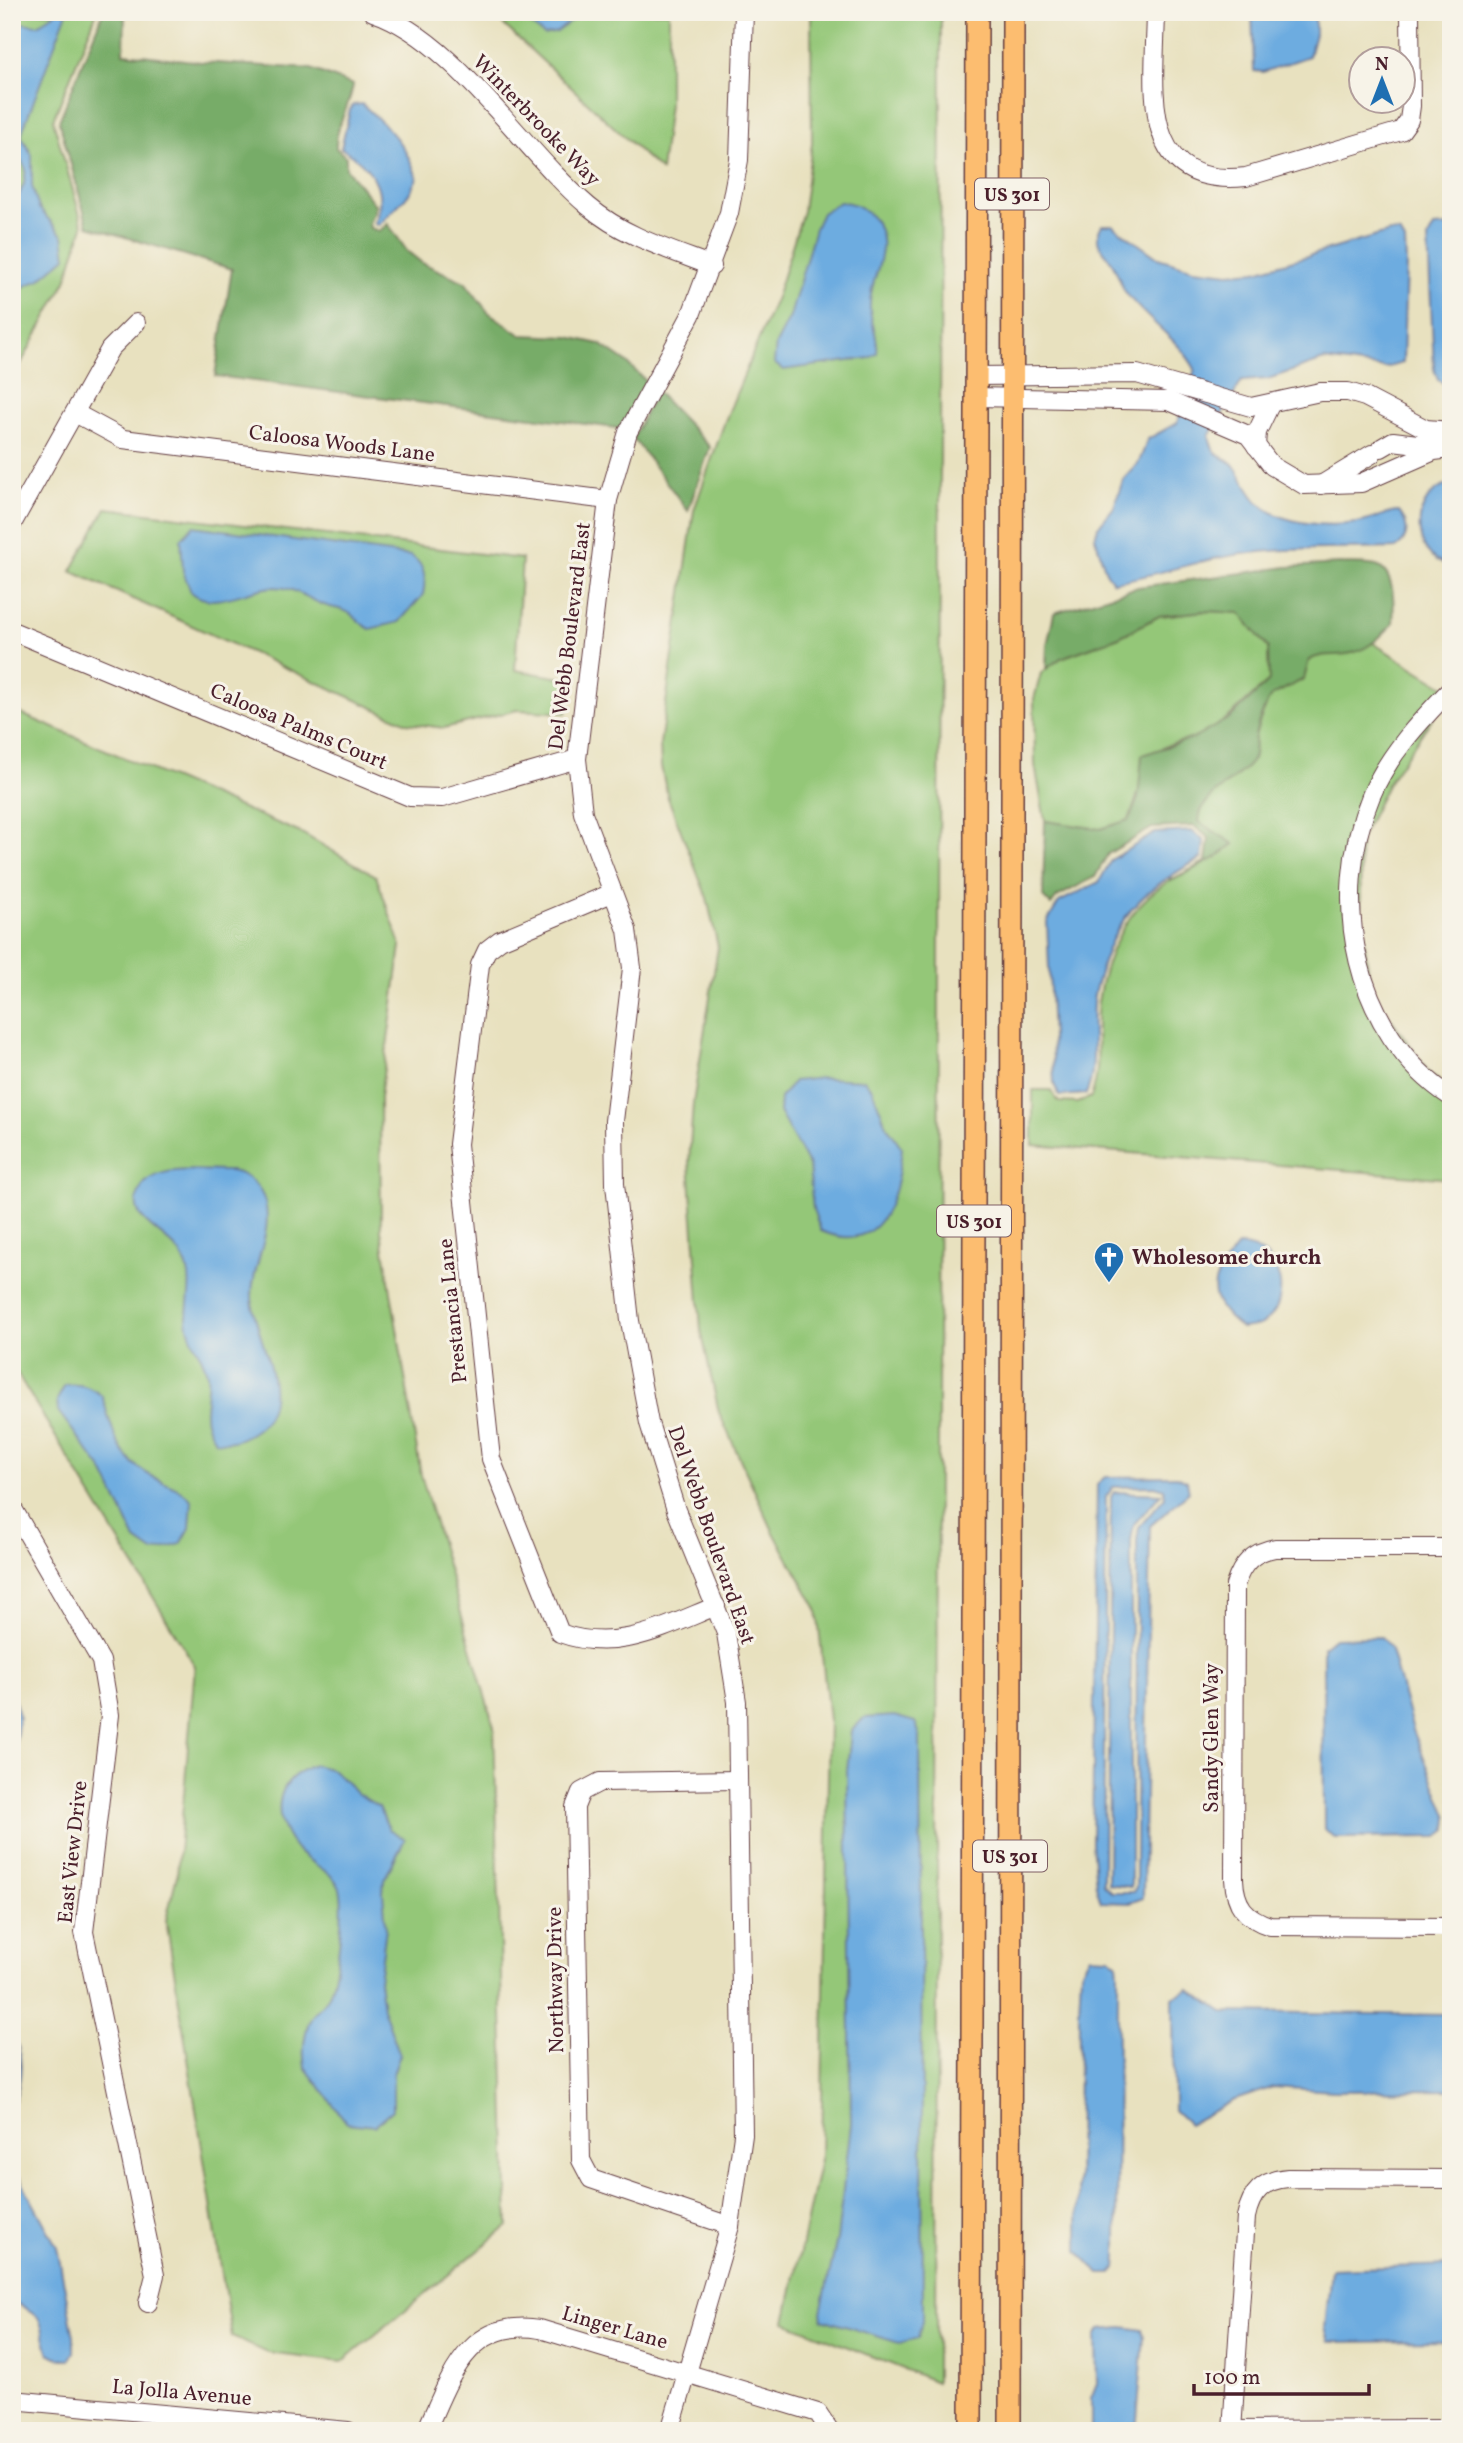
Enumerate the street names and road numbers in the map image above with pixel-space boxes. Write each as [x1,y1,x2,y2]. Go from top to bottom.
street label: Winterbrooke Way [465,49,607,194]
road number: US 301 [975,178,1049,210]
street label: Caloosa Woods Lane [247,419,437,470]
street label: Del Webb Boulevard East [542,521,599,752]
street label: Caloosa Palms Court [205,677,392,778]
road number: US 301 [937,1205,1011,1236]
street label: Prestancia Lane [431,1237,476,1385]
street label: Del Webb Boulevard East [660,1422,762,1649]
street label: Sandy Glen Way [1198,1662,1227,1813]
street label: East View Drive [52,1779,95,1925]
road number: US 301 [973,1840,1047,1872]
street label: Northway Drive [541,1906,572,2054]
street label: Linger Lane [558,2299,671,2357]
street label: La Jolla Avenue [111,2373,253,2414]

